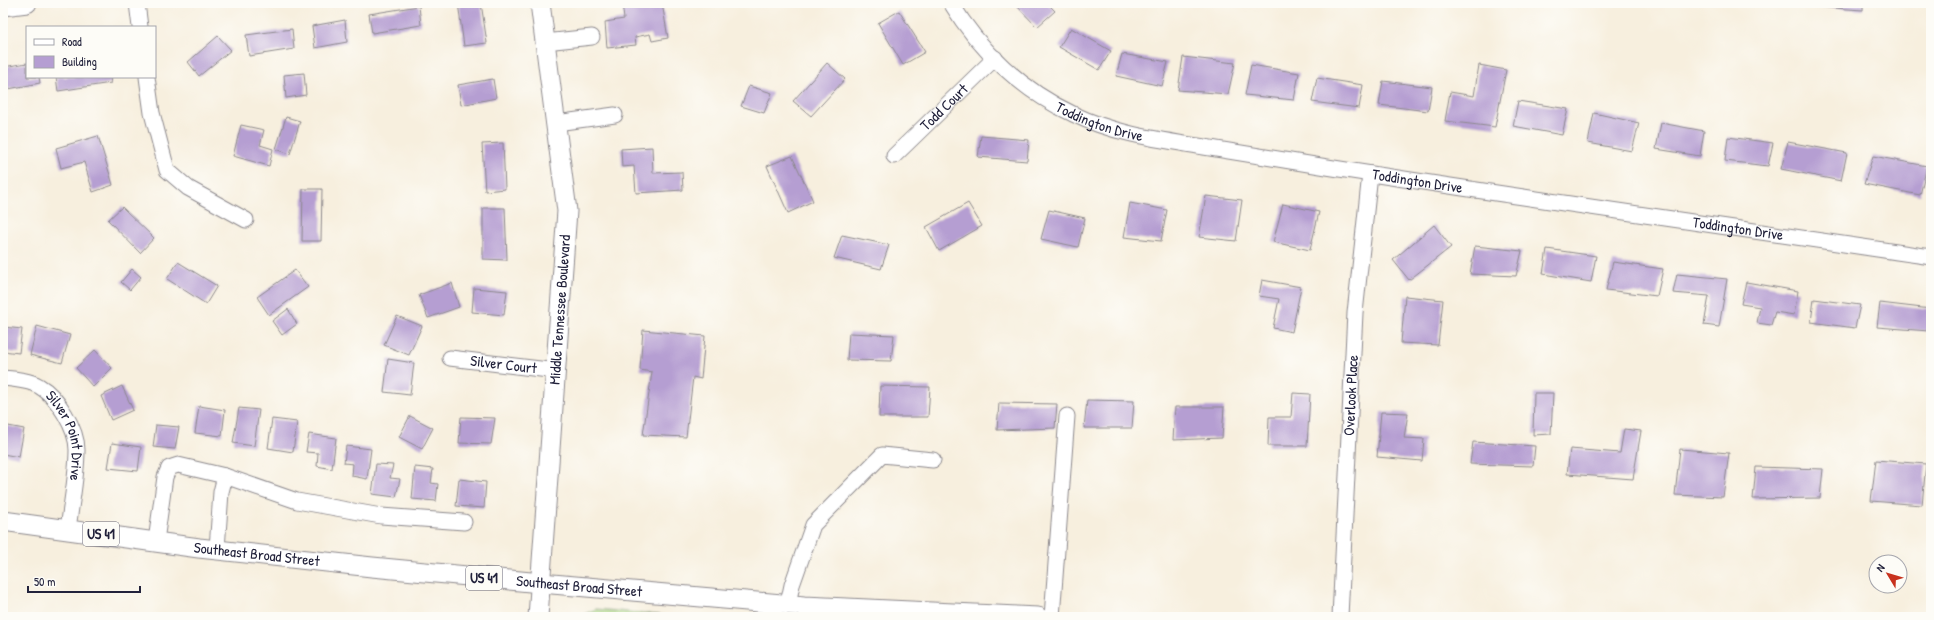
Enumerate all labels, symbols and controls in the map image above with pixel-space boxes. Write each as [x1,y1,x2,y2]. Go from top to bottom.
legend [26,26,156,78]
text: Road [62,33,82,50]
text: Building [62,53,97,70]
street label: Todd Court [915,78,973,135]
street label: Toddington Drive [1052,96,1145,146]
street label: Toddington Drive [1371,163,1464,198]
street label: Toddington Drive [1691,211,1785,245]
street label: Middle Tennessee Boulevard [544,234,575,385]
street label: Silver Court [469,350,539,379]
street label: Overlook Place [1338,354,1363,436]
street label: Silver Point Drive [41,385,88,482]
road number: US 41 [83,522,119,546]
street label: Southeast Broad Street [193,536,322,571]
north arrow [1868,554,1908,594]
text: N [1873,561,1888,574]
road number: US 41 [466,566,502,590]
scale bar [28,568,140,594]
street label: Southeast Broad Street [515,570,644,602]
text: 50 m [34,573,55,590]

